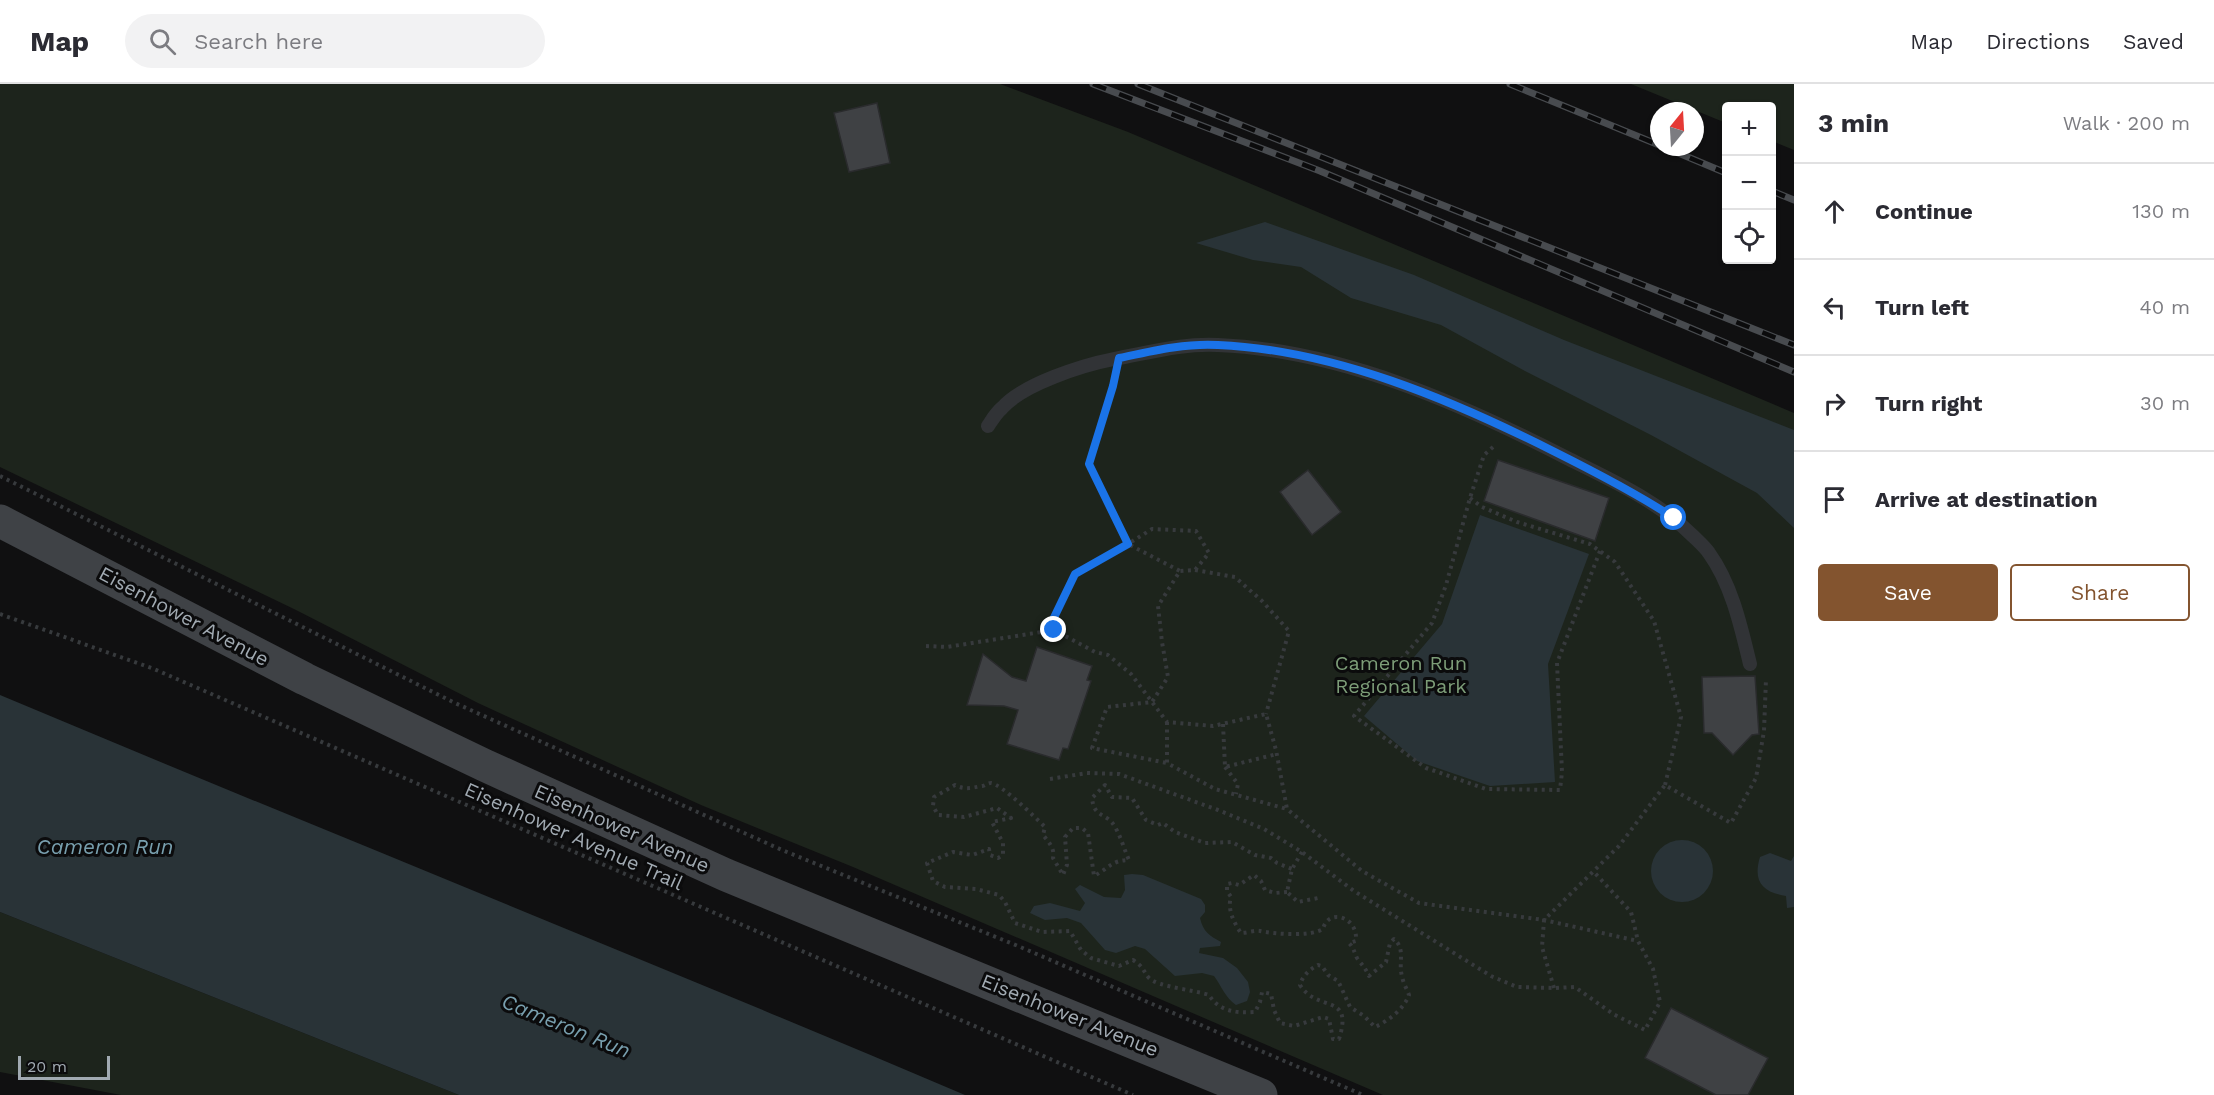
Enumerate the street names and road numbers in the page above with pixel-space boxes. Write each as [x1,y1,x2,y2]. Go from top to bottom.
street label: Eisenhower Avenue [95,561,273,671]
street label: Eisenhower Avenue Trail [461,777,687,895]
street label: Eisenhower Avenue [531,779,713,877]
street label: Eisenhower Avenue [978,968,1162,1062]

